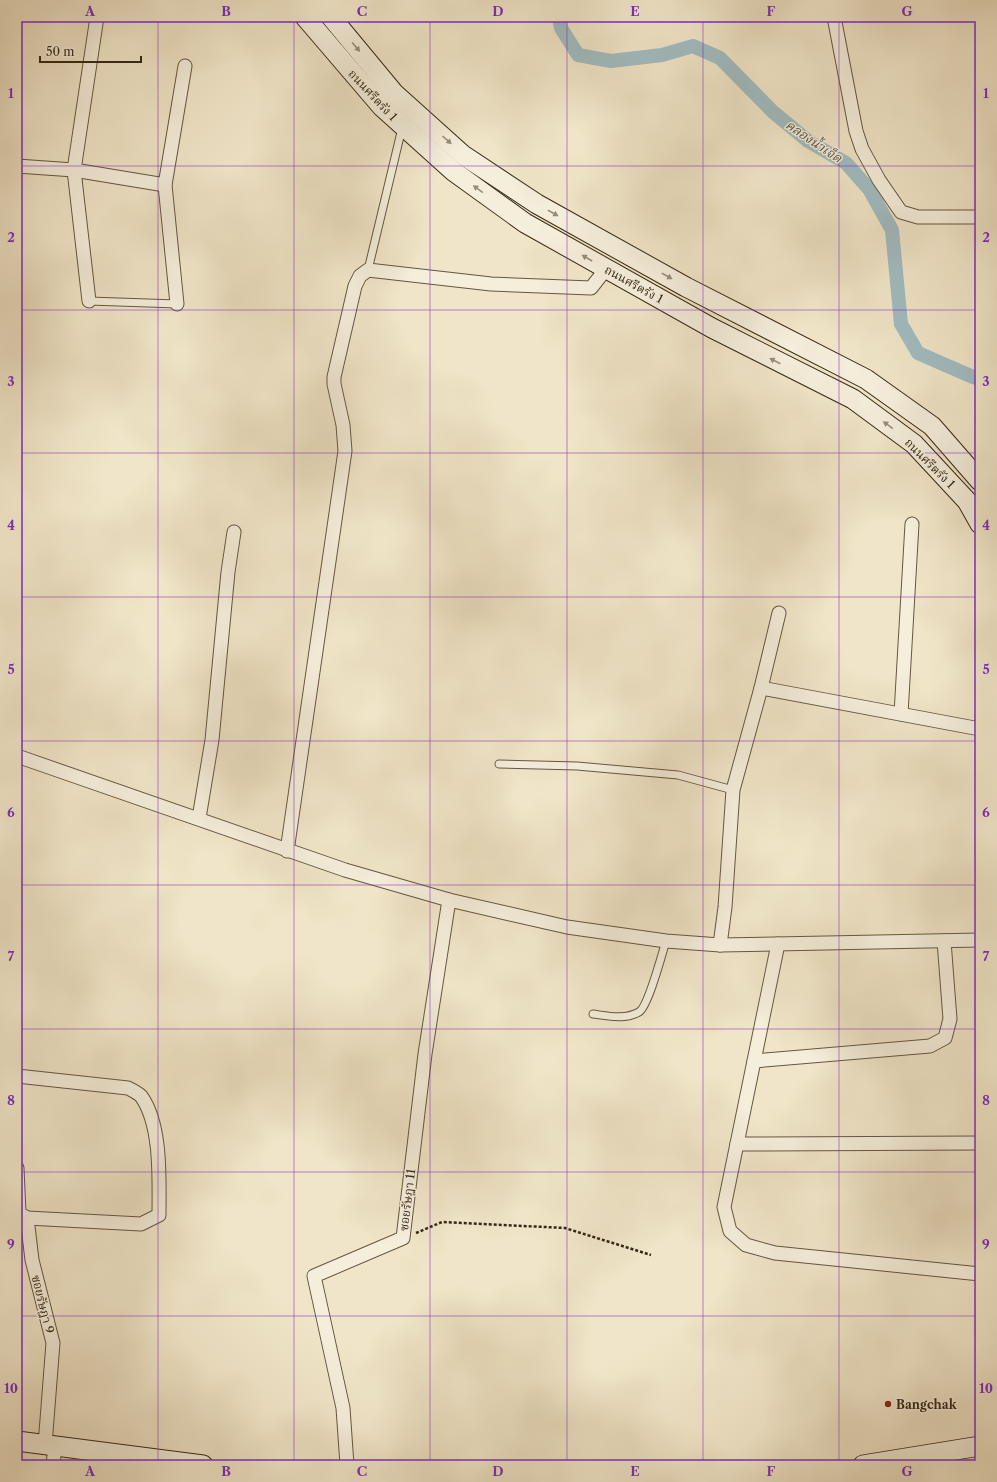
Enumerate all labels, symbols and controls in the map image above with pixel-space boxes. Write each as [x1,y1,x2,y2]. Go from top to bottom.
text: A [84,3,96,19]
text: B [221,3,231,19]
text: C [357,3,367,19]
text: D [492,3,504,19]
text: E [630,3,640,19]
text: F [767,3,776,19]
text: G [901,3,913,19]
scale bar [40,38,141,64]
one-way arrow [352,42,361,52]
text: 50 m [46,44,75,59]
street label: ถนนศรีตรัง 1 [345,66,401,124]
text: 1 [8,85,14,101]
text: 1 [983,85,989,101]
water label: คลองน้ำเจ็ด [783,115,846,166]
one-way arrow [442,135,451,144]
one-way arrow [472,185,483,193]
one-way arrow [548,210,559,217]
text: 2 [7,229,15,245]
text: 2 [982,229,990,245]
one-way arrow [582,255,593,262]
street label: ถนนศรีตรัง 1 [602,262,666,306]
one-way arrow [661,273,673,280]
one-way arrow [769,358,781,364]
text: 3 [7,373,15,389]
text: 3 [982,373,990,389]
one-way arrow [882,421,893,429]
street label: ถนนศรีตรัง 1 [902,435,958,491]
text: 4 [7,517,15,533]
text: 4 [982,517,990,533]
text: 5 [7,661,15,677]
text: 5 [982,661,990,677]
text: 6 [7,804,15,820]
text: 6 [982,804,990,820]
text: 7 [8,948,15,964]
text: 7 [983,948,990,964]
text: 8 [7,1092,15,1108]
text: 8 [982,1092,990,1108]
street label: ซอยรัษฎา 11 [396,1168,418,1232]
text: 9 [7,1236,15,1252]
text: 9 [982,1236,990,1252]
street label: ซอยรัษฎา 9 [29,1273,57,1335]
text: 10 [4,1380,18,1396]
text: 10 [979,1380,993,1396]
place label: Bangchak [896,1397,958,1412]
marker: Bangchak [883,1399,893,1409]
text: A [84,1463,96,1479]
text: B [221,1463,231,1479]
text: C [357,1463,367,1479]
text: D [492,1463,504,1479]
text: E [630,1463,640,1479]
text: F [767,1463,776,1479]
text: G [901,1463,913,1479]

